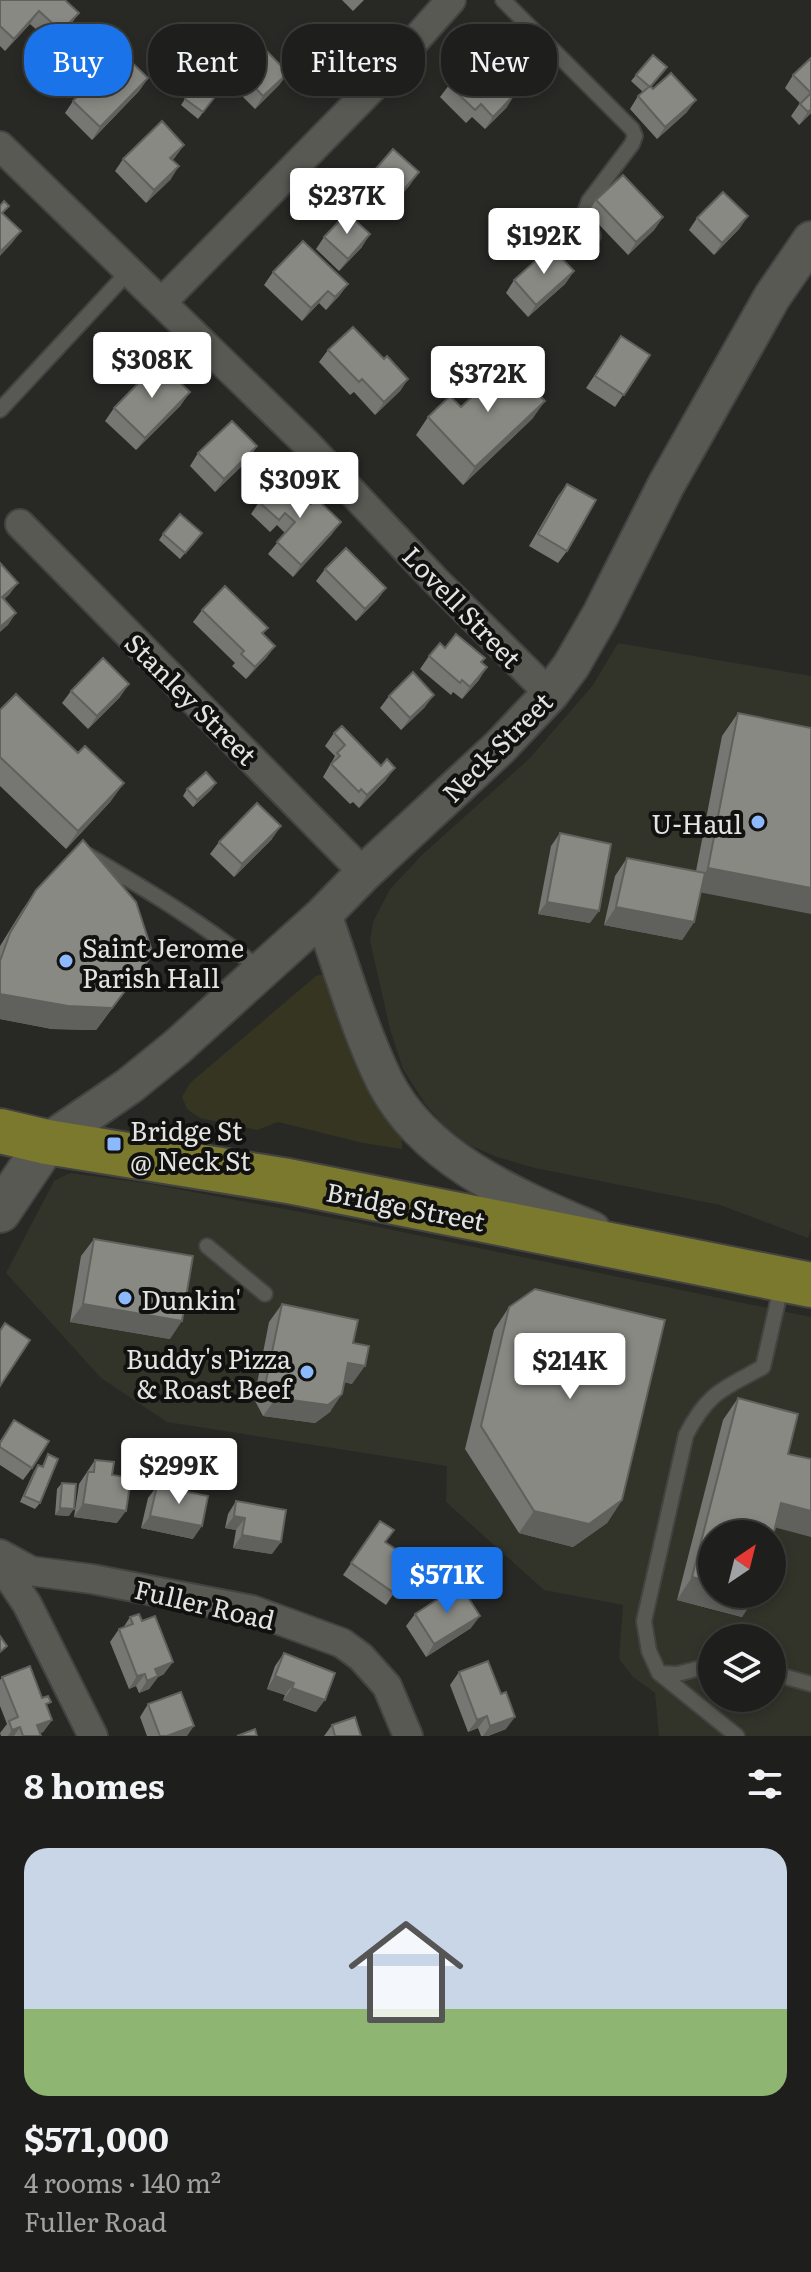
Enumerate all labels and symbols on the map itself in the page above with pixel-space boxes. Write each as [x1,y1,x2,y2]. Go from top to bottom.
pin: $237K [291,168,403,236]
pin: $192K [488,208,600,276]
pin: $308K [96,332,208,400]
pin: $372K [432,346,544,414]
pin: $309K [244,452,356,520]
street label: Lovell Street [395,536,532,676]
street label: Stanley Street [117,623,267,773]
street label: Neck Street [432,682,560,810]
place label: U-Haul [651,803,742,842]
marker: U-Haul [749,813,767,831]
place label: Saint Jerome Parish Hall [82,927,244,996]
marker: Saint Jerome Parish Hall [57,952,75,970]
place label: Bridge St @ Neck St [130,1110,251,1179]
marker: Bridge St @ Neck St [105,1135,123,1153]
street label: Bridge Street [323,1170,489,1240]
place label: Dunkin' [141,1279,241,1318]
marker: Dunkin' [116,1289,134,1307]
pin: $214K [514,1333,626,1401]
place label: Buddy's Pizza & Roast Beef [126,1338,293,1407]
marker: Buddy's Pizza & Roast Beef [298,1363,316,1381]
pin: $299K [123,1438,235,1506]
north arrow [698,1520,786,1608]
pin: $571K [391,1547,503,1615]
street label: Fuller Road [131,1568,279,1638]

